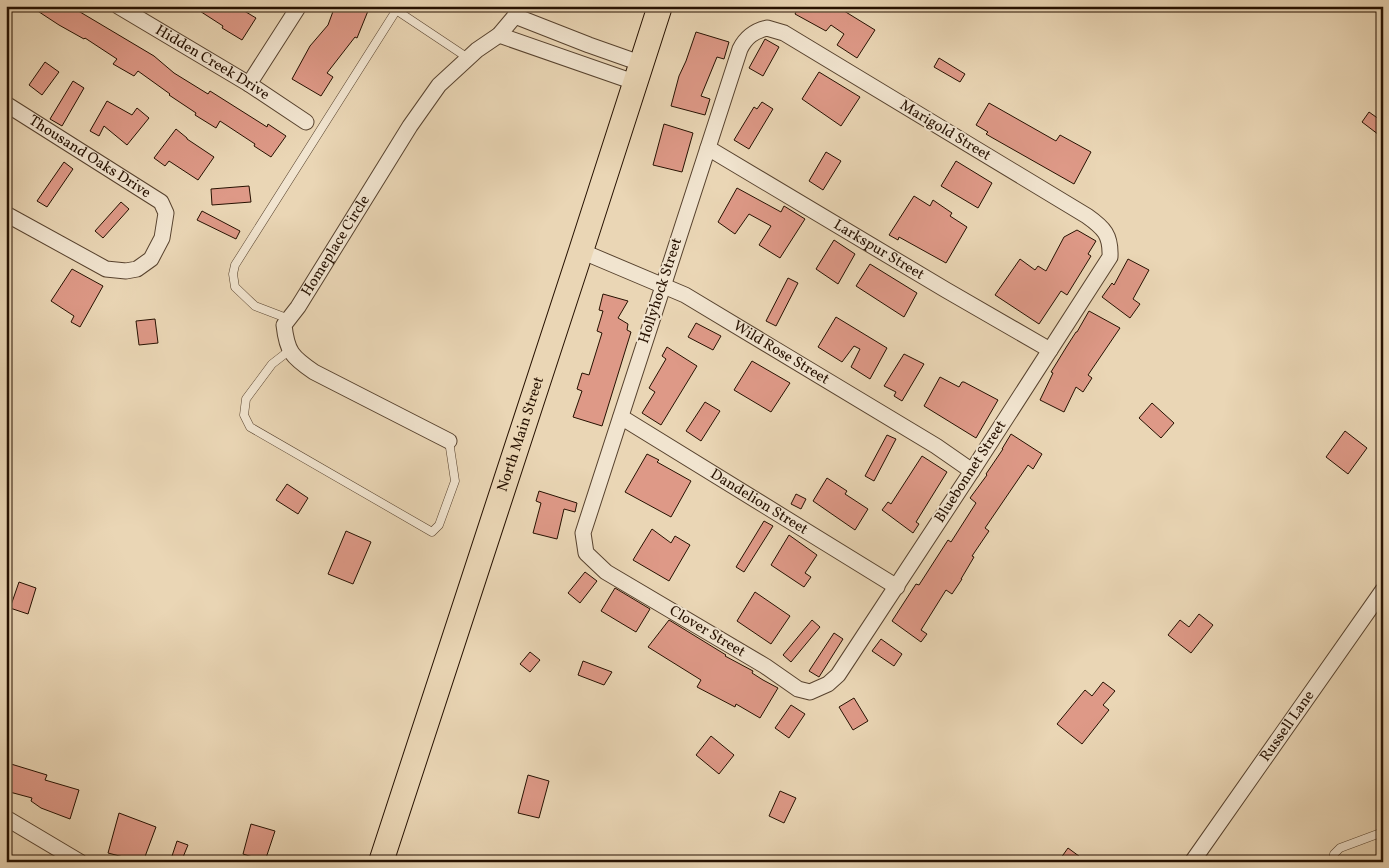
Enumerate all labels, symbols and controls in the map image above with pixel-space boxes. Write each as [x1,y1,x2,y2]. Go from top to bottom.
street label: Hidden Creek Drive [151,20,274,105]
street label: Marigold Street [895,95,995,167]
street label: Thousand Oaks Drive [24,110,155,203]
street label: Homeplace Circle [297,191,375,301]
street label: Larkspur Street [829,215,928,285]
street label: Hollyhock Street [634,235,688,347]
street label: Wild Rose Street [729,316,833,390]
street label: North Main Street [492,374,550,495]
street label: Bluebonnet Street [930,417,1012,527]
street label: Dandelion Street [706,464,812,540]
street label: Clover Street [665,601,749,663]
street label: Russell Lane [1255,686,1320,766]

